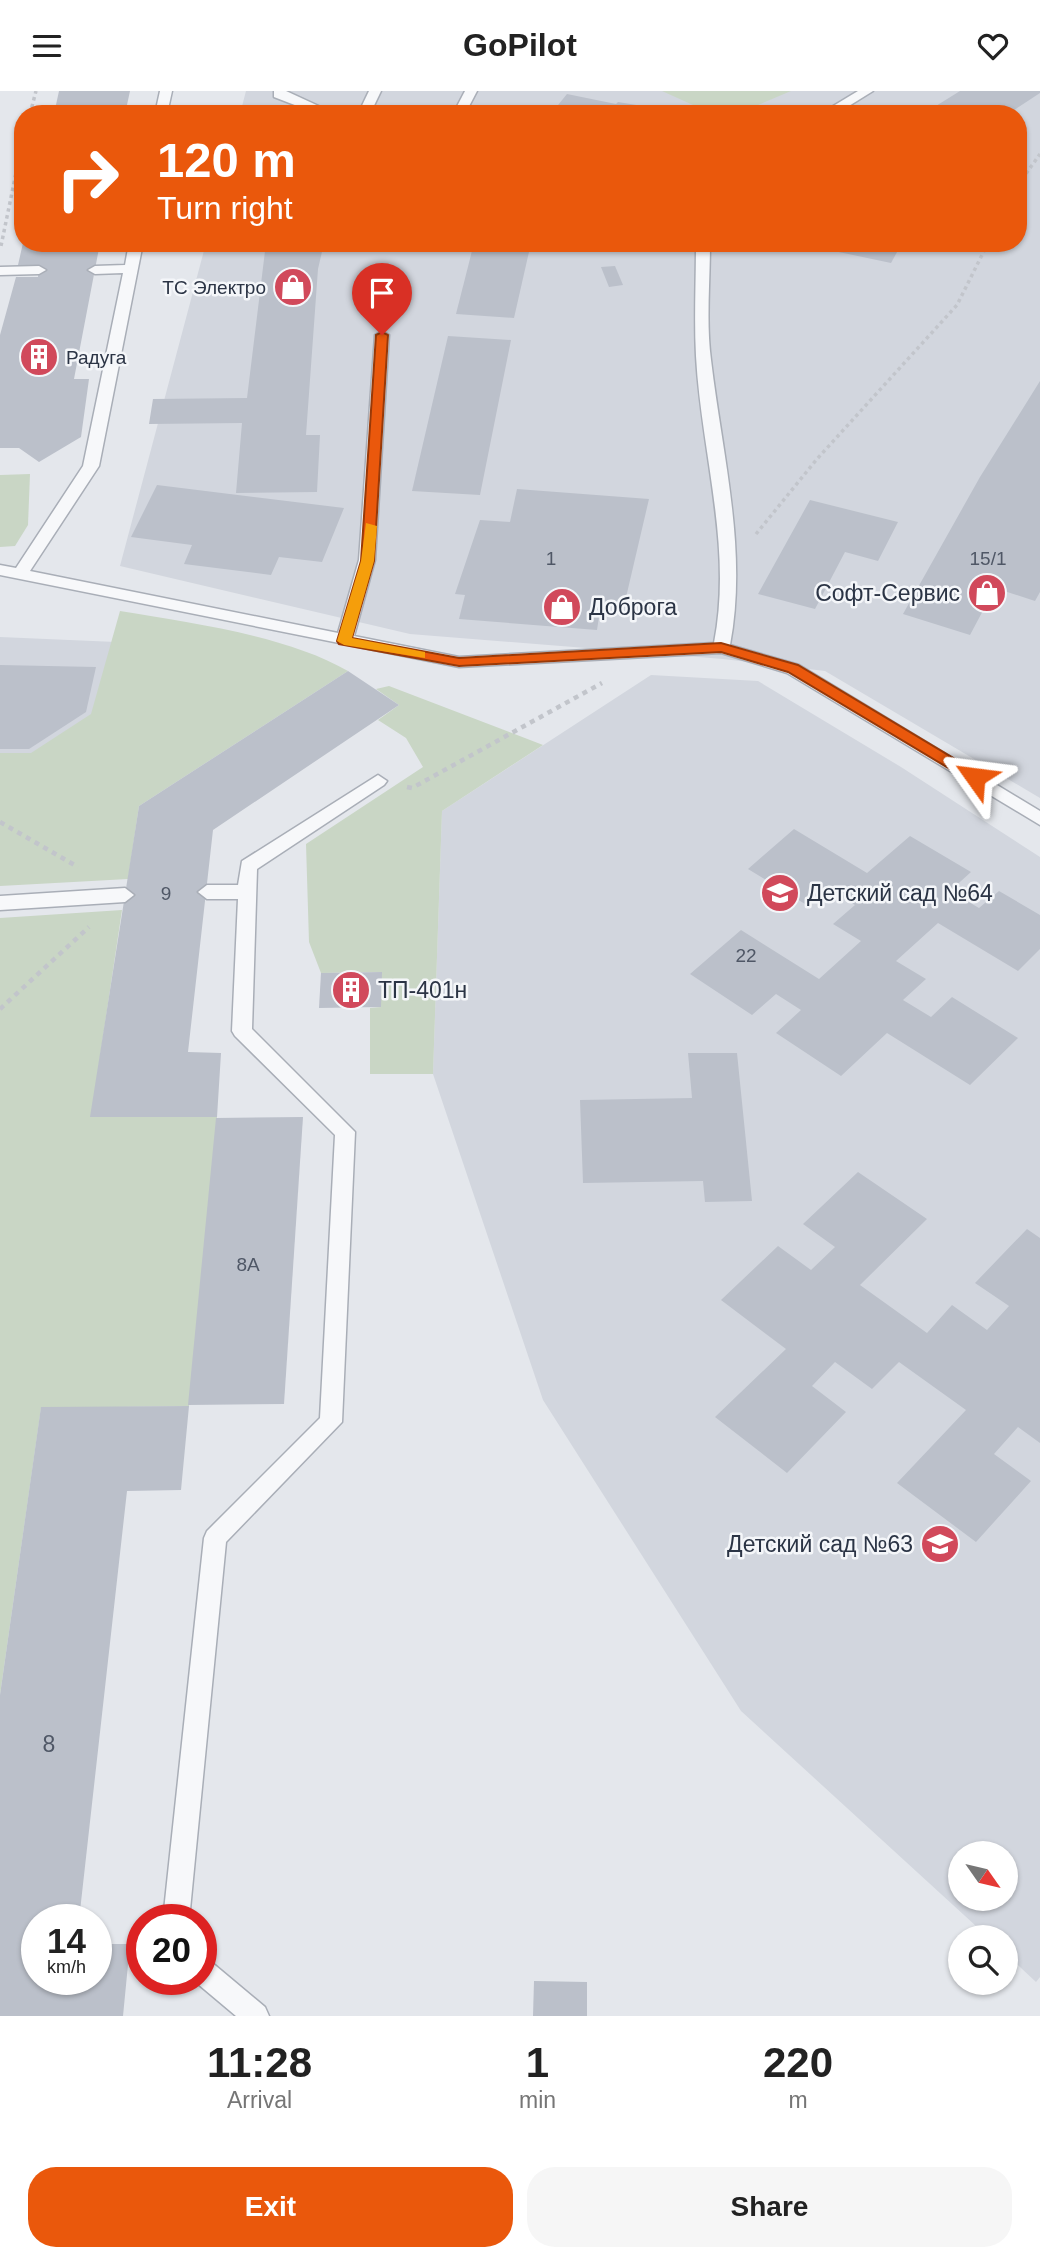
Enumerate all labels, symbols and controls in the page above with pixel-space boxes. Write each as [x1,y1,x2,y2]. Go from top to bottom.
icon: menu [28,27,66,65]
text: GoPilot [463,27,577,63]
icon: heart [974,27,1012,65]
icon: right [42,133,133,224]
text: 120 m [157,133,296,187]
text: Turn right [157,190,293,226]
pin [352,263,412,335]
shop icon: ТС Электро [272,266,314,308]
icon: arrive [363,274,401,312]
place label: ТС Электро [162,277,266,298]
building icon: Радуга [18,336,60,378]
place label: Радуга [66,347,127,368]
house number: 1 [546,548,556,569]
house number: 15/1 [970,548,1006,569]
shop icon: Софт-Сервис [966,572,1008,614]
place label: Софт-Сервис [815,580,960,606]
shop icon: Доброга [541,586,583,628]
place label: Доброга [589,594,677,620]
position arrow [938,740,1012,814]
school or university icon: Детский сад №64 [759,872,801,914]
place label: Детский сад №64 [807,880,993,906]
house number: 9 [161,883,171,904]
house number: 22 [735,945,757,966]
building icon: ТП-401н [330,969,372,1011]
place label: ТП-401н [378,977,467,1003]
house number: 8А [236,1254,260,1275]
school or university icon: Детский сад №63 [919,1523,961,1565]
place label: Детский сад №63 [727,1531,913,1557]
house number: 8 [43,1731,55,1757]
north arrow [948,1841,1018,1911]
map controls [948,1841,1018,1995]
speed limit sign: 20 [126,1904,217,1995]
text: 14 [47,1921,86,1960]
button: search [948,1925,1018,1995]
text: km/h [47,1957,86,1977]
text: 11:28 [207,2039,312,2086]
text: 1 [526,2039,549,2086]
text: 220 [763,2039,833,2086]
text: Arrival [227,2087,292,2113]
text: min [519,2087,556,2113]
text: m [788,2087,808,2113]
button: Exit [28,2167,513,2247]
button: Share [527,2167,1012,2247]

